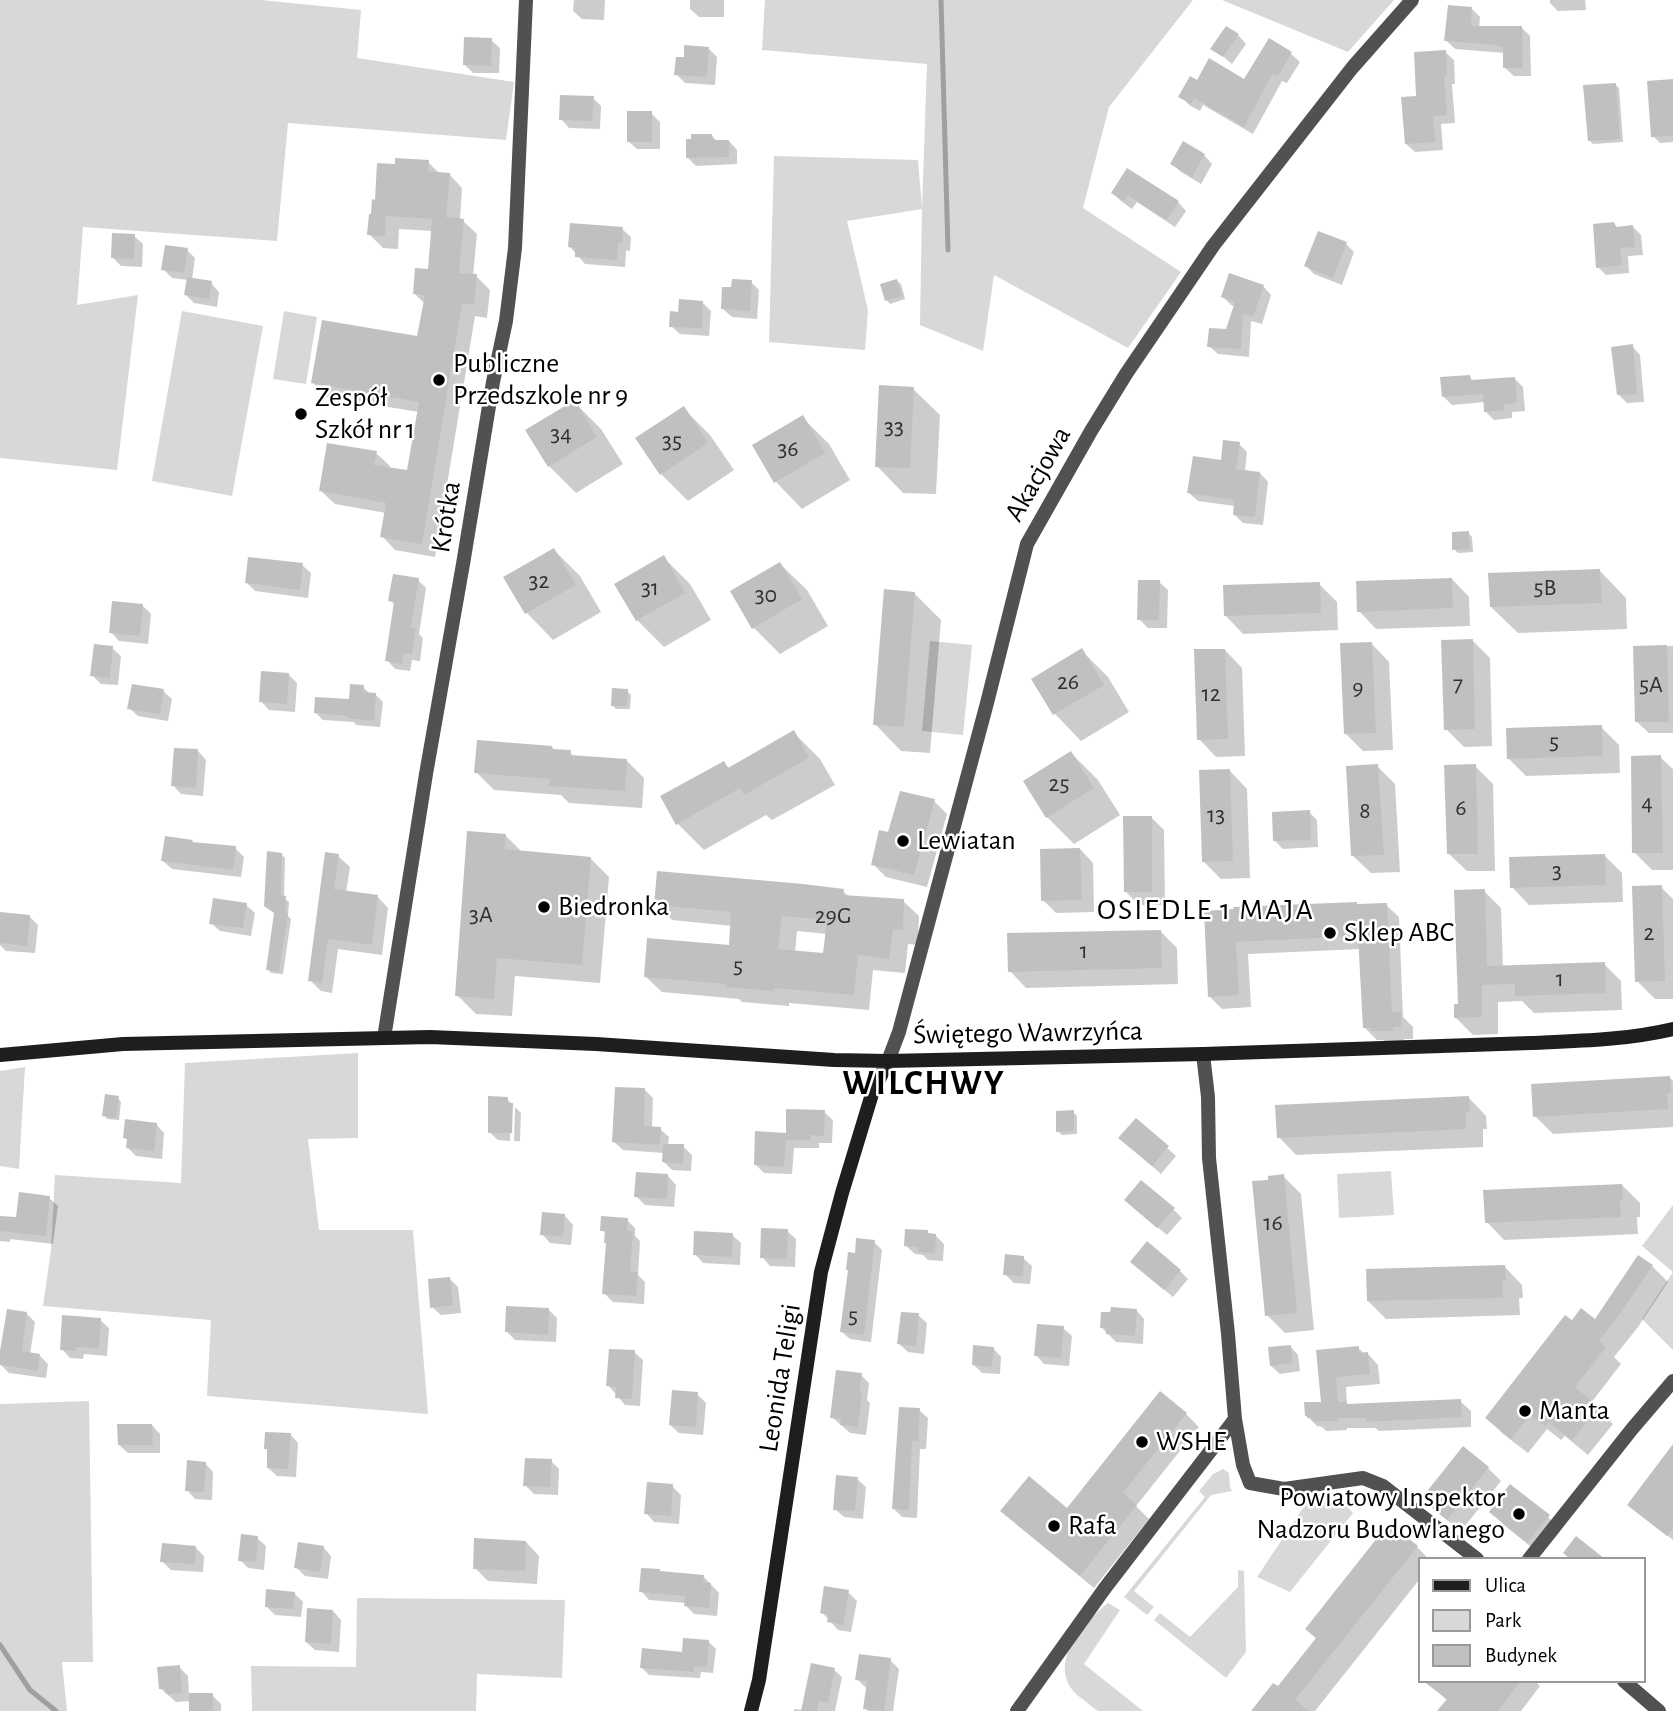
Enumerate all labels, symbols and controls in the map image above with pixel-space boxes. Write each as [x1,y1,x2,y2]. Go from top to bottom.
place label: Publiczne Przedszkole nr 9 [453,347,628,413]
marker: Publiczne Przedszkole nr 9 [431,372,447,388]
place label: Zespół Szkół nr 1 [315,381,415,447]
marker: Zespół Szkół nr 1 [293,406,309,422]
house number: 33 [884,413,904,441]
house number: 34 [550,420,572,448]
street label: Akacjowa [997,420,1079,528]
house number: 35 [662,427,682,455]
house number: 36 [777,435,799,463]
street label: Krótka [424,479,468,555]
house number: 32 [529,567,549,595]
house number: 31 [641,574,659,602]
house number: 5B [1534,574,1556,602]
house number: 30 [755,581,777,609]
house number: 26 [1057,668,1079,696]
house number: 7 [1453,670,1463,698]
house number: 5A [1639,671,1663,699]
house number: 9 [1352,674,1364,702]
house number: 12 [1201,680,1221,708]
house number: 5 [1549,728,1559,756]
house number: 25 [1049,770,1069,798]
house number: 4 [1641,789,1653,817]
house number: 6 [1455,794,1467,822]
house number: 8 [1359,797,1371,825]
house number: 13 [1207,801,1225,829]
place label: Lewiatan [917,824,1016,858]
marker: Lewiatan [895,833,911,849]
house number: 3 [1552,857,1562,885]
place label: Biedronka [558,890,669,924]
district label: OSIEDLE 1 MAJA [1099,892,1313,928]
marker: Biedronka [536,899,552,915]
house number: 3A [469,901,493,929]
house number: 29G [815,902,851,930]
place label: Sklep ABC [1344,916,1454,950]
house number: 2 [1644,919,1654,947]
marker: Sklep ABC [1322,925,1338,941]
house number: 1 [1080,937,1088,965]
house number: 5 [733,952,743,980]
house number: 1 [1556,965,1564,993]
street label: Świętego Wawrzyńca [913,1014,1143,1052]
district label: WILCHWY [843,1062,1005,1104]
house number: 16 [1263,1209,1283,1237]
street label: Leonida Teligi [752,1301,808,1455]
house number: 5 [848,1302,858,1330]
place label: Manta [1539,1394,1610,1428]
marker: Manta [1517,1403,1533,1419]
place label: WSHE [1156,1425,1226,1459]
marker: WSHE [1134,1434,1150,1450]
place label: Powiatowy Inspektor Nadzoru Budowlanego [1256,1481,1505,1547]
marker: Powiatowy Inspektor Nadzoru Budowlanego [1511,1506,1527,1522]
place label: Rafa [1068,1509,1117,1543]
marker: Rafa [1046,1518,1062,1534]
legend [1418,1557,1645,1683]
text: Ulica [1485,1575,1526,1596]
text: Park [1485,1610,1521,1631]
text: Budynek [1485,1645,1557,1666]

